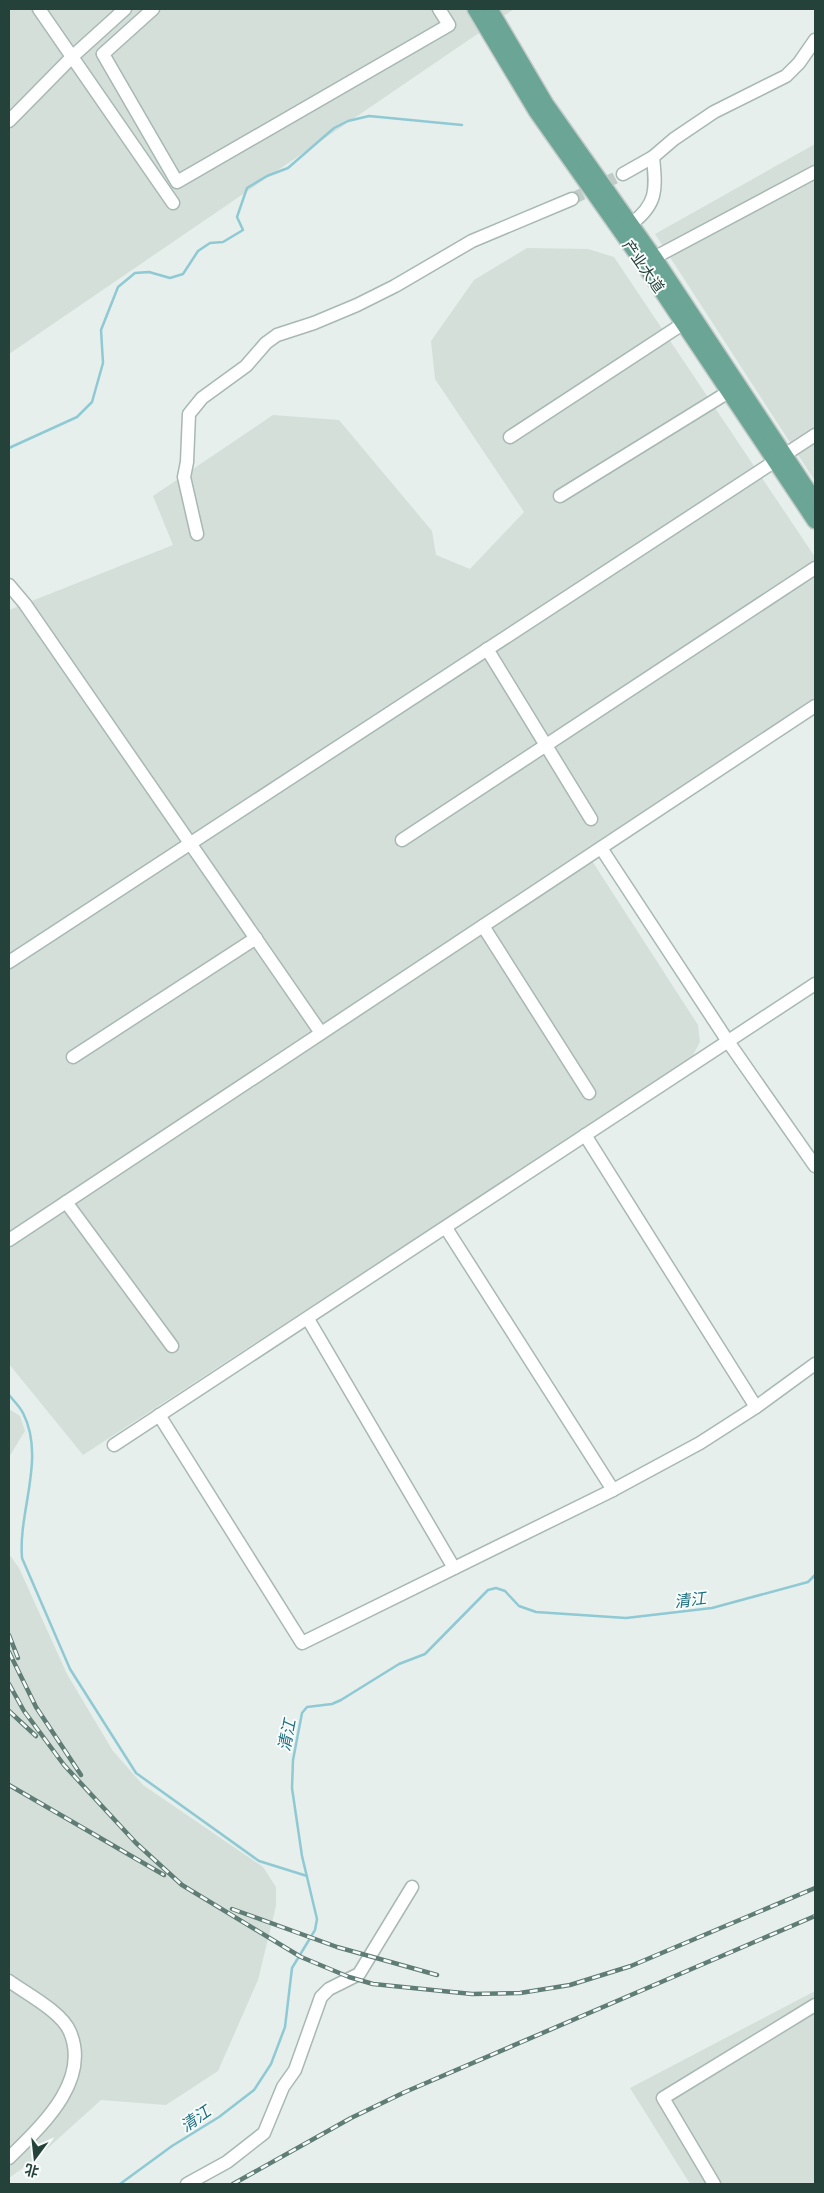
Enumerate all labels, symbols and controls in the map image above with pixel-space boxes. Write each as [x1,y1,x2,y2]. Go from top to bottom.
street label: 产业大道 [619,236,669,296]
water label: 清江 [673,1587,709,1610]
water label: 清江 [274,1716,299,1753]
water label: 清江 [176,2100,215,2135]
north arrow [10,2133,60,2183]
text: 北 [23,2161,40,2181]

